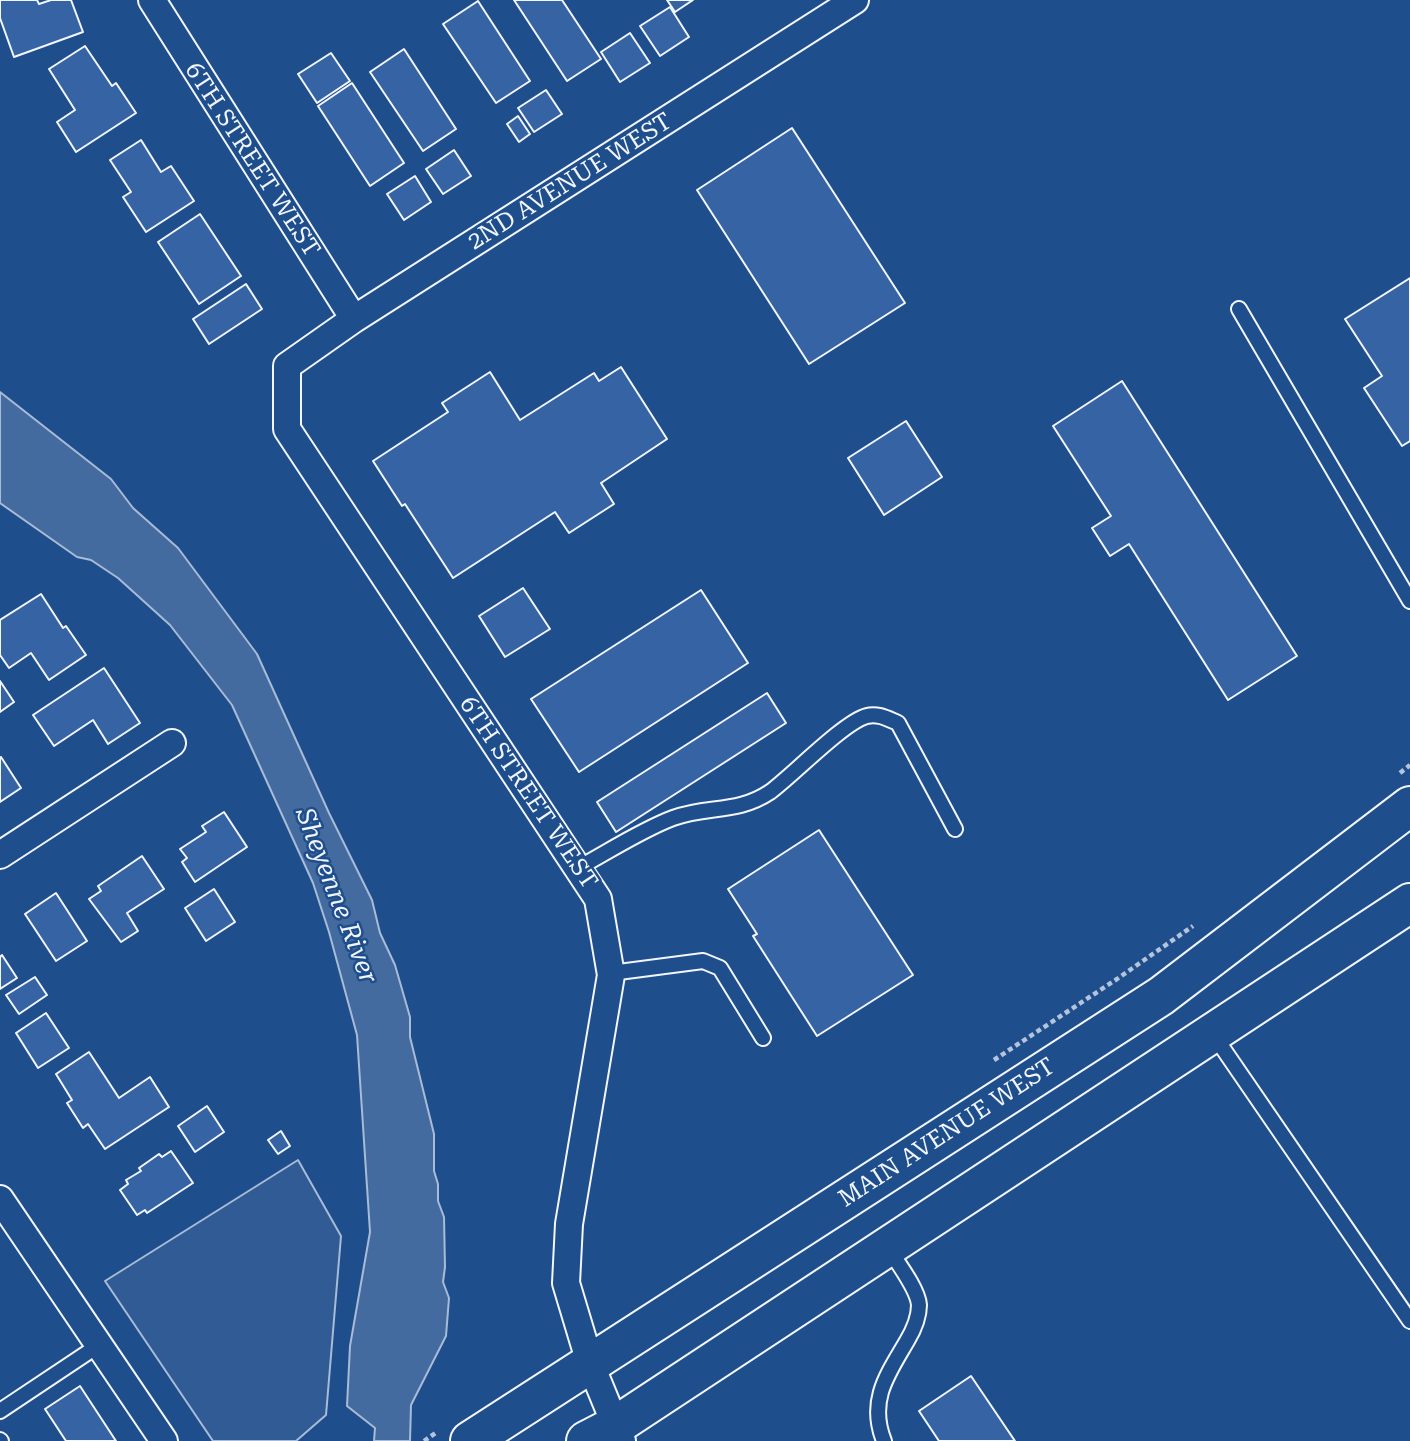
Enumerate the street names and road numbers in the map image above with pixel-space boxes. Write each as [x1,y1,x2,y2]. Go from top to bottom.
street label: 6TH STREET WEST [178,57,326,263]
street label: 2ND AVENUE WEST [463,107,677,257]
street label: 6TH STREET WEST [453,691,603,895]
street label: MAIN AVENUE WEST [834,1052,1060,1214]

